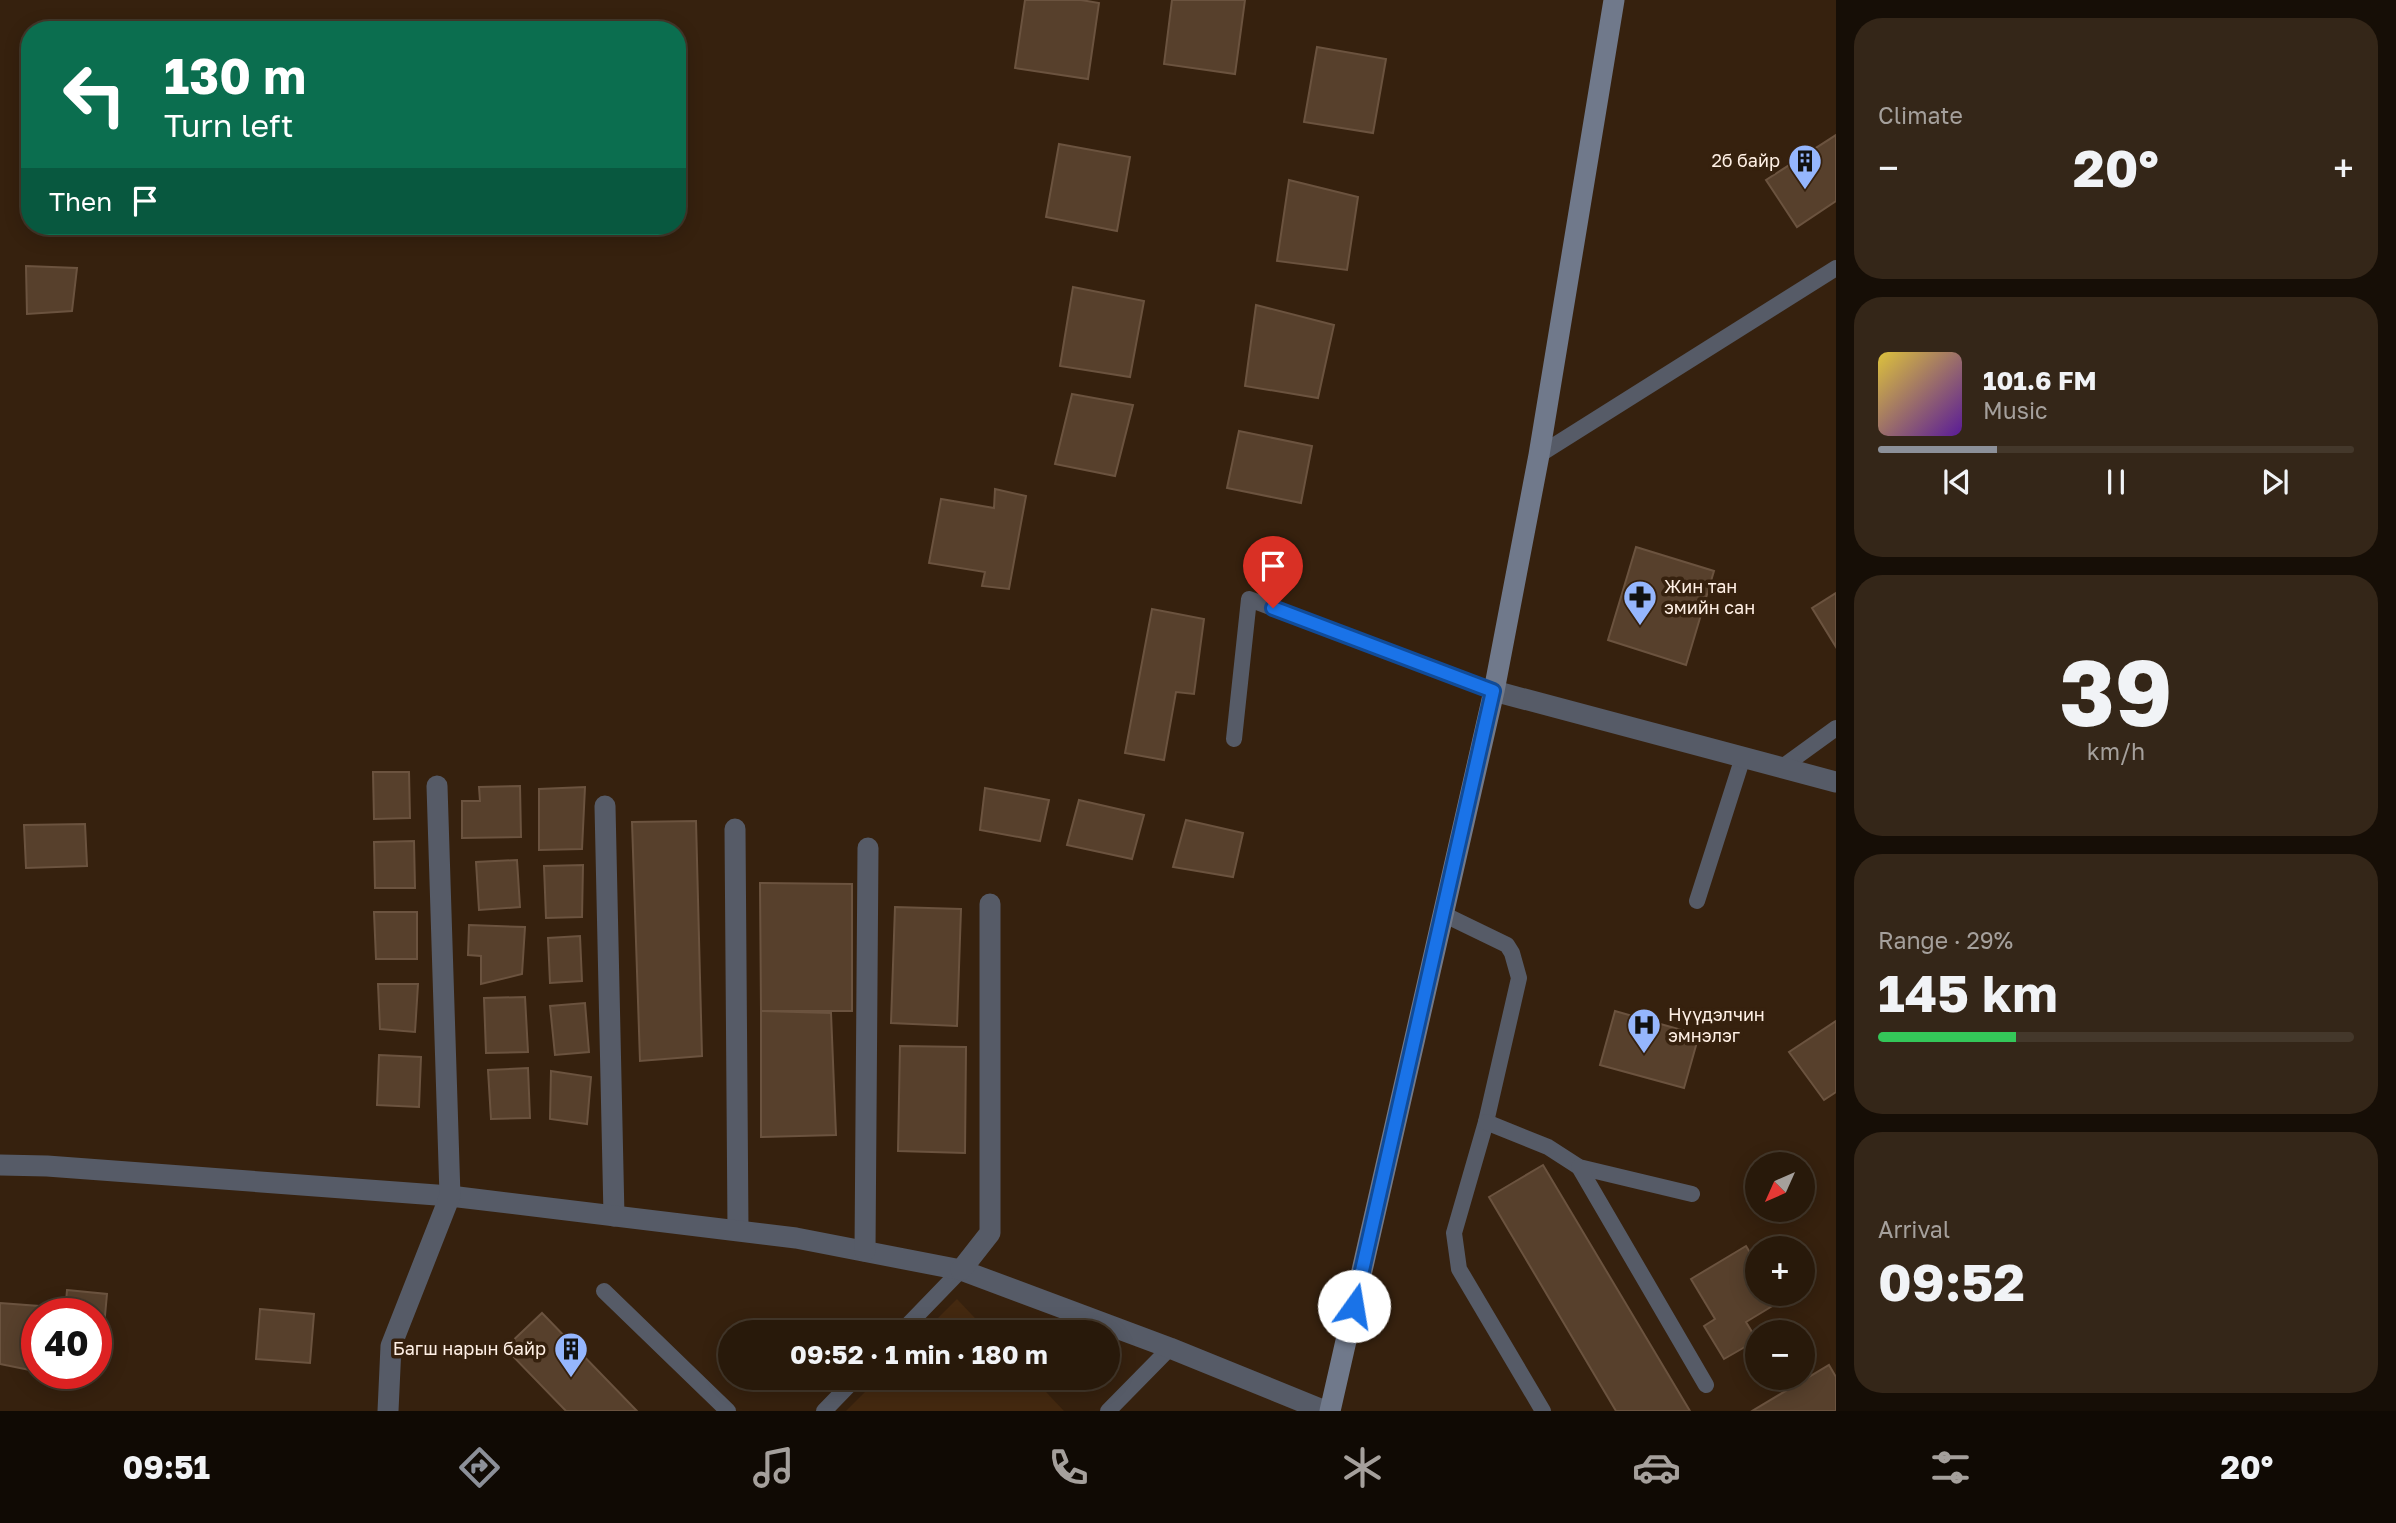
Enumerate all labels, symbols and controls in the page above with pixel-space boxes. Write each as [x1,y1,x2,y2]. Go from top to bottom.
text: 130 m [164,46,306,105]
icon: left [49,49,140,140]
text: Climate [1878,101,1963,129]
text: Turn left [164,106,293,144]
text: 20° [2073,136,2159,198]
building icon: 2б байр [1786,142,1824,191]
text: − [1878,145,1899,190]
text: + [2333,145,2354,190]
place label: 2б байр [1711,149,1780,171]
icon: arrive [126,182,164,220]
text: Then [49,186,112,217]
text: 101.6 FM [1983,365,2097,396]
text: Music [1983,396,2048,424]
icon: previous [1938,463,1976,501]
icon: pause [2097,463,2135,501]
icon: next [2256,463,2294,501]
pin [1243,536,1303,608]
icon: arrive [1254,547,1292,585]
place label: Жин тан эмийн сан [1664,575,1755,618]
pharmacy icon: Жин тан эмийн сан [1621,578,1659,627]
text: 39 [2059,637,2173,746]
text: km/h [2087,737,2145,765]
text: Range · 29% [1878,926,2013,954]
text: 145 km [1878,961,2058,1023]
place label: Нүүдэлчин эмнэлэг [1668,1003,1765,1046]
hospital icon: Нүүдэлчин эмнэлэг [1625,1006,1663,1055]
north arrow [1745,1152,1815,1222]
map controls [1745,1152,1815,1390]
text: Arrival [1878,1215,1950,1243]
button: + [1745,1236,1815,1306]
text: 09:52 [1878,1250,2025,1312]
position arrow [1317,1269,1391,1343]
speed limit sign: 40 [21,1298,112,1389]
button: − [1745,1320,1815,1390]
building icon: Багш нарын байр [552,1330,590,1379]
place label: Багш нарын байр [393,1337,546,1359]
text: 09:52 · 1 min · 180 m [790,1339,1048,1370]
icon: directions [455,1443,504,1492]
icon: music [749,1443,798,1492]
icon: phone [1044,1443,1093,1492]
icon: climate [1338,1443,1387,1492]
icon: car [1632,1443,1681,1492]
icon: filters [1926,1443,1975,1492]
text: 09:51 [123,1448,210,1486]
text: 20° [2221,1448,2273,1486]

